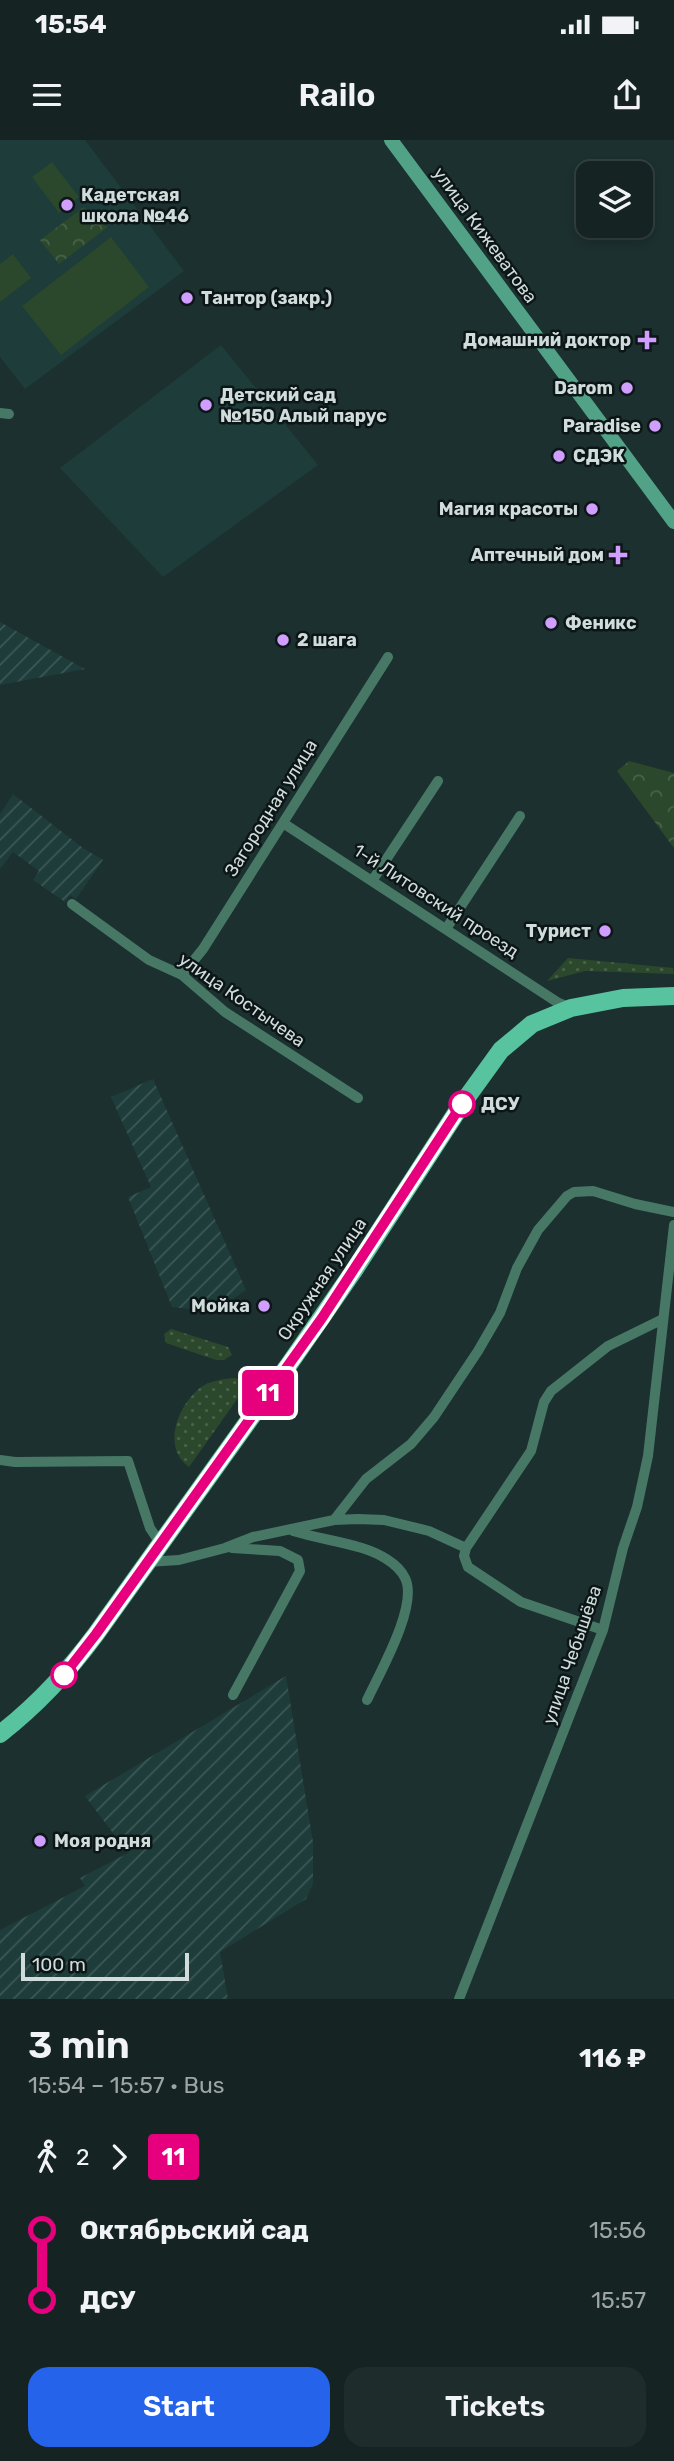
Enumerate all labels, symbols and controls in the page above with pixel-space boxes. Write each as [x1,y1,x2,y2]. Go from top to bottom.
text: 15:54 [35,9,107,40]
icon: menu [28,76,66,114]
text: Railo [298,76,376,114]
icon: share [608,76,646,114]
map controls [576,161,653,238]
button: layers [576,161,653,238]
street label: улица Кижеватова [428,163,542,307]
place label: Кадетская школа №46 [81,184,189,227]
marker: Кадетская школа №46 [59,197,75,213]
place label: Тантор (закр.) [201,287,332,309]
marker: Тантор (закр.) [179,290,195,306]
place label: Домашний доктор [463,329,631,351]
marker: Домашний доктор [637,330,657,350]
place label: Darom [554,377,613,399]
marker: Darom [619,380,635,396]
place label: Детский сад №150 Алый парус [220,384,387,427]
marker: Детский сад №150 Алый парус [198,397,214,413]
place label: Paradise [563,415,641,437]
marker: Paradise [647,418,663,434]
place label: СДЭК [573,445,625,467]
marker: СДЭК [551,448,567,464]
place label: Магия красоты [439,498,578,520]
marker: Магия красоты [584,501,600,517]
place label: Аптечный дом [471,544,604,566]
marker: Аптечный дом [610,547,626,563]
place label: Феникс [565,612,637,634]
marker: Феникс [543,615,559,631]
place label: 2 шага [297,629,357,651]
marker: 2 шага [275,632,291,648]
street label: Загородная улица [220,735,322,881]
street label: 1-й Литовский проезд [349,839,523,963]
place label: Турист [526,920,591,942]
marker: Турист [597,923,613,939]
street label: улица Костычева [174,948,310,1052]
marker: ДСУ [449,1091,475,1117]
place label: ДСУ [481,1093,520,1115]
street label: Окружная улица [273,1213,371,1345]
place label: Мойка [191,1295,250,1317]
marker: Мойка [256,1298,272,1314]
line badge: 11 [236,1370,300,1416]
text: 11 [256,1379,280,1407]
street label: улица Чебышёва [538,1583,606,1727]
unlabelled marker [51,1662,77,1688]
place label: Моя родня [54,1830,151,1852]
marker: Моя родня [32,1833,48,1849]
scale bar [21,1950,189,1982]
text: 100 m [32,1953,86,1976]
text: 3 min [28,2022,130,2068]
text: 116 ₽ [579,2043,646,2074]
text: 15:54 – 15:57 · Bus [28,2071,224,2099]
icon: walk [28,2138,66,2176]
icon: forward [100,2138,138,2176]
text: 2 [76,2143,90,2171]
text: 11 [162,2143,185,2171]
text: Октябрьский сад [80,2215,309,2246]
text: 15:56 [589,2216,646,2244]
text: ДСУ [80,2285,135,2316]
text: 15:57 [591,2286,646,2314]
button: Start [28,2367,330,2447]
button: Tickets [344,2367,646,2447]

